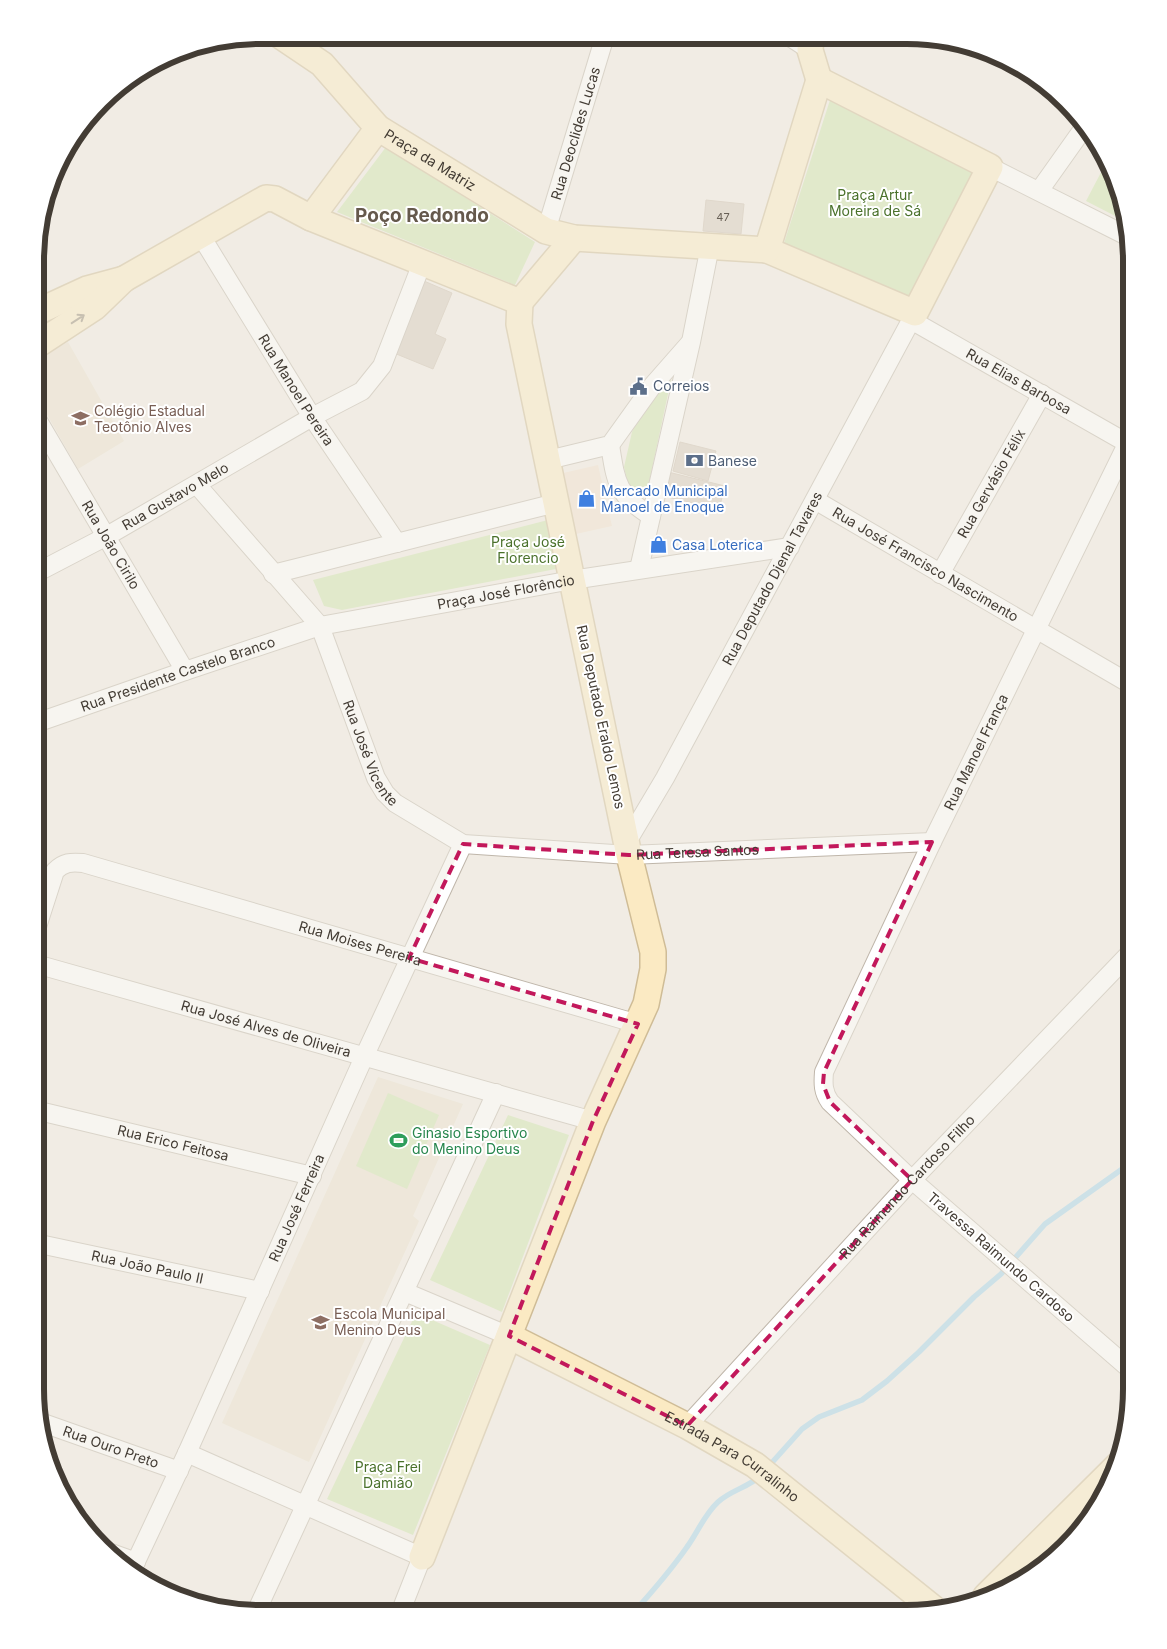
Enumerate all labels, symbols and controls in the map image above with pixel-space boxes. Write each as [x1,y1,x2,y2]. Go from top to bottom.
street label: Rua Deoclides Lucas [547,65,603,202]
street label: Praça da Matriz [381,125,479,194]
park label: Praça Artur Moreira de Sá [829,186,921,219]
district label: Poço Redondo [355,204,489,227]
house number: 47 [716,210,730,224]
one-way arrow [70,313,84,323]
street label: Rua Manoel Pereira [255,331,338,449]
street label: Rua Elias Barbosa [963,344,1075,418]
public building icon: Correios [629,376,649,396]
place label: Correios [653,377,710,394]
place label: Colégio Estadual Teotônio Alves [94,402,205,435]
school or university icon: Colégio Estadual Teotônio Alves [70,409,90,429]
street label: Rua Gervásio Félix [953,426,1029,541]
bank icon: Banese [684,451,704,471]
place label: Banese [708,452,757,469]
street label: Rua Gustavo Melo [119,458,231,533]
place label: Mercado Municipal Manoel de Enoque [601,482,728,515]
street label: Rua Deputado Djenal Tavares [718,488,825,668]
shop icon: Mercado Municipal Manoel de Enoque [577,489,597,509]
street label: Rua João Cirilo [79,497,144,592]
street label: Rua José Francisco Nascimento [830,503,1022,625]
park label: Praça José Florencio [491,533,565,566]
shop icon: Casa Loterica [648,535,668,555]
place label: Casa Loterica [672,536,763,553]
street label: Praça José Florêncio [436,571,576,612]
street label: Rua Deputado Eraldo Lemos [574,623,629,810]
street label: Rua Presidente Castelo Branco [78,633,277,715]
street label: Rua Manoel França [940,691,1011,813]
street label: Rua José Vicente [340,697,402,809]
street label: Rua Teresa Santos [636,840,759,863]
street label: Rua Moises Pereira [297,917,424,969]
street label: Rua José Alves de Oliveira [179,996,353,1060]
street label: Rua Raimundo Cardoso Filho [835,1111,978,1262]
street label: Rua Erico Feitosa [116,1121,231,1164]
place label: Ginasio Esportivo do Menino Deus [412,1124,527,1157]
sports icon: Ginasio Esportivo do Menino Deus [388,1131,408,1151]
street label: Rua José Ferreira [265,1151,328,1264]
street label: Travessa Raimundo Cardoso [924,1188,1078,1325]
street label: Rua João Paulo II [90,1246,205,1287]
place label: Escola Municipal Menino Deus [334,1305,445,1338]
school or university icon: Escola Municipal Menino Deus [310,1312,330,1332]
street label: Estrada Para Curralinho [662,1407,803,1505]
street label: Rua Ouro Preto [61,1422,161,1471]
park label: Praça Frei Damião [355,1458,421,1491]

